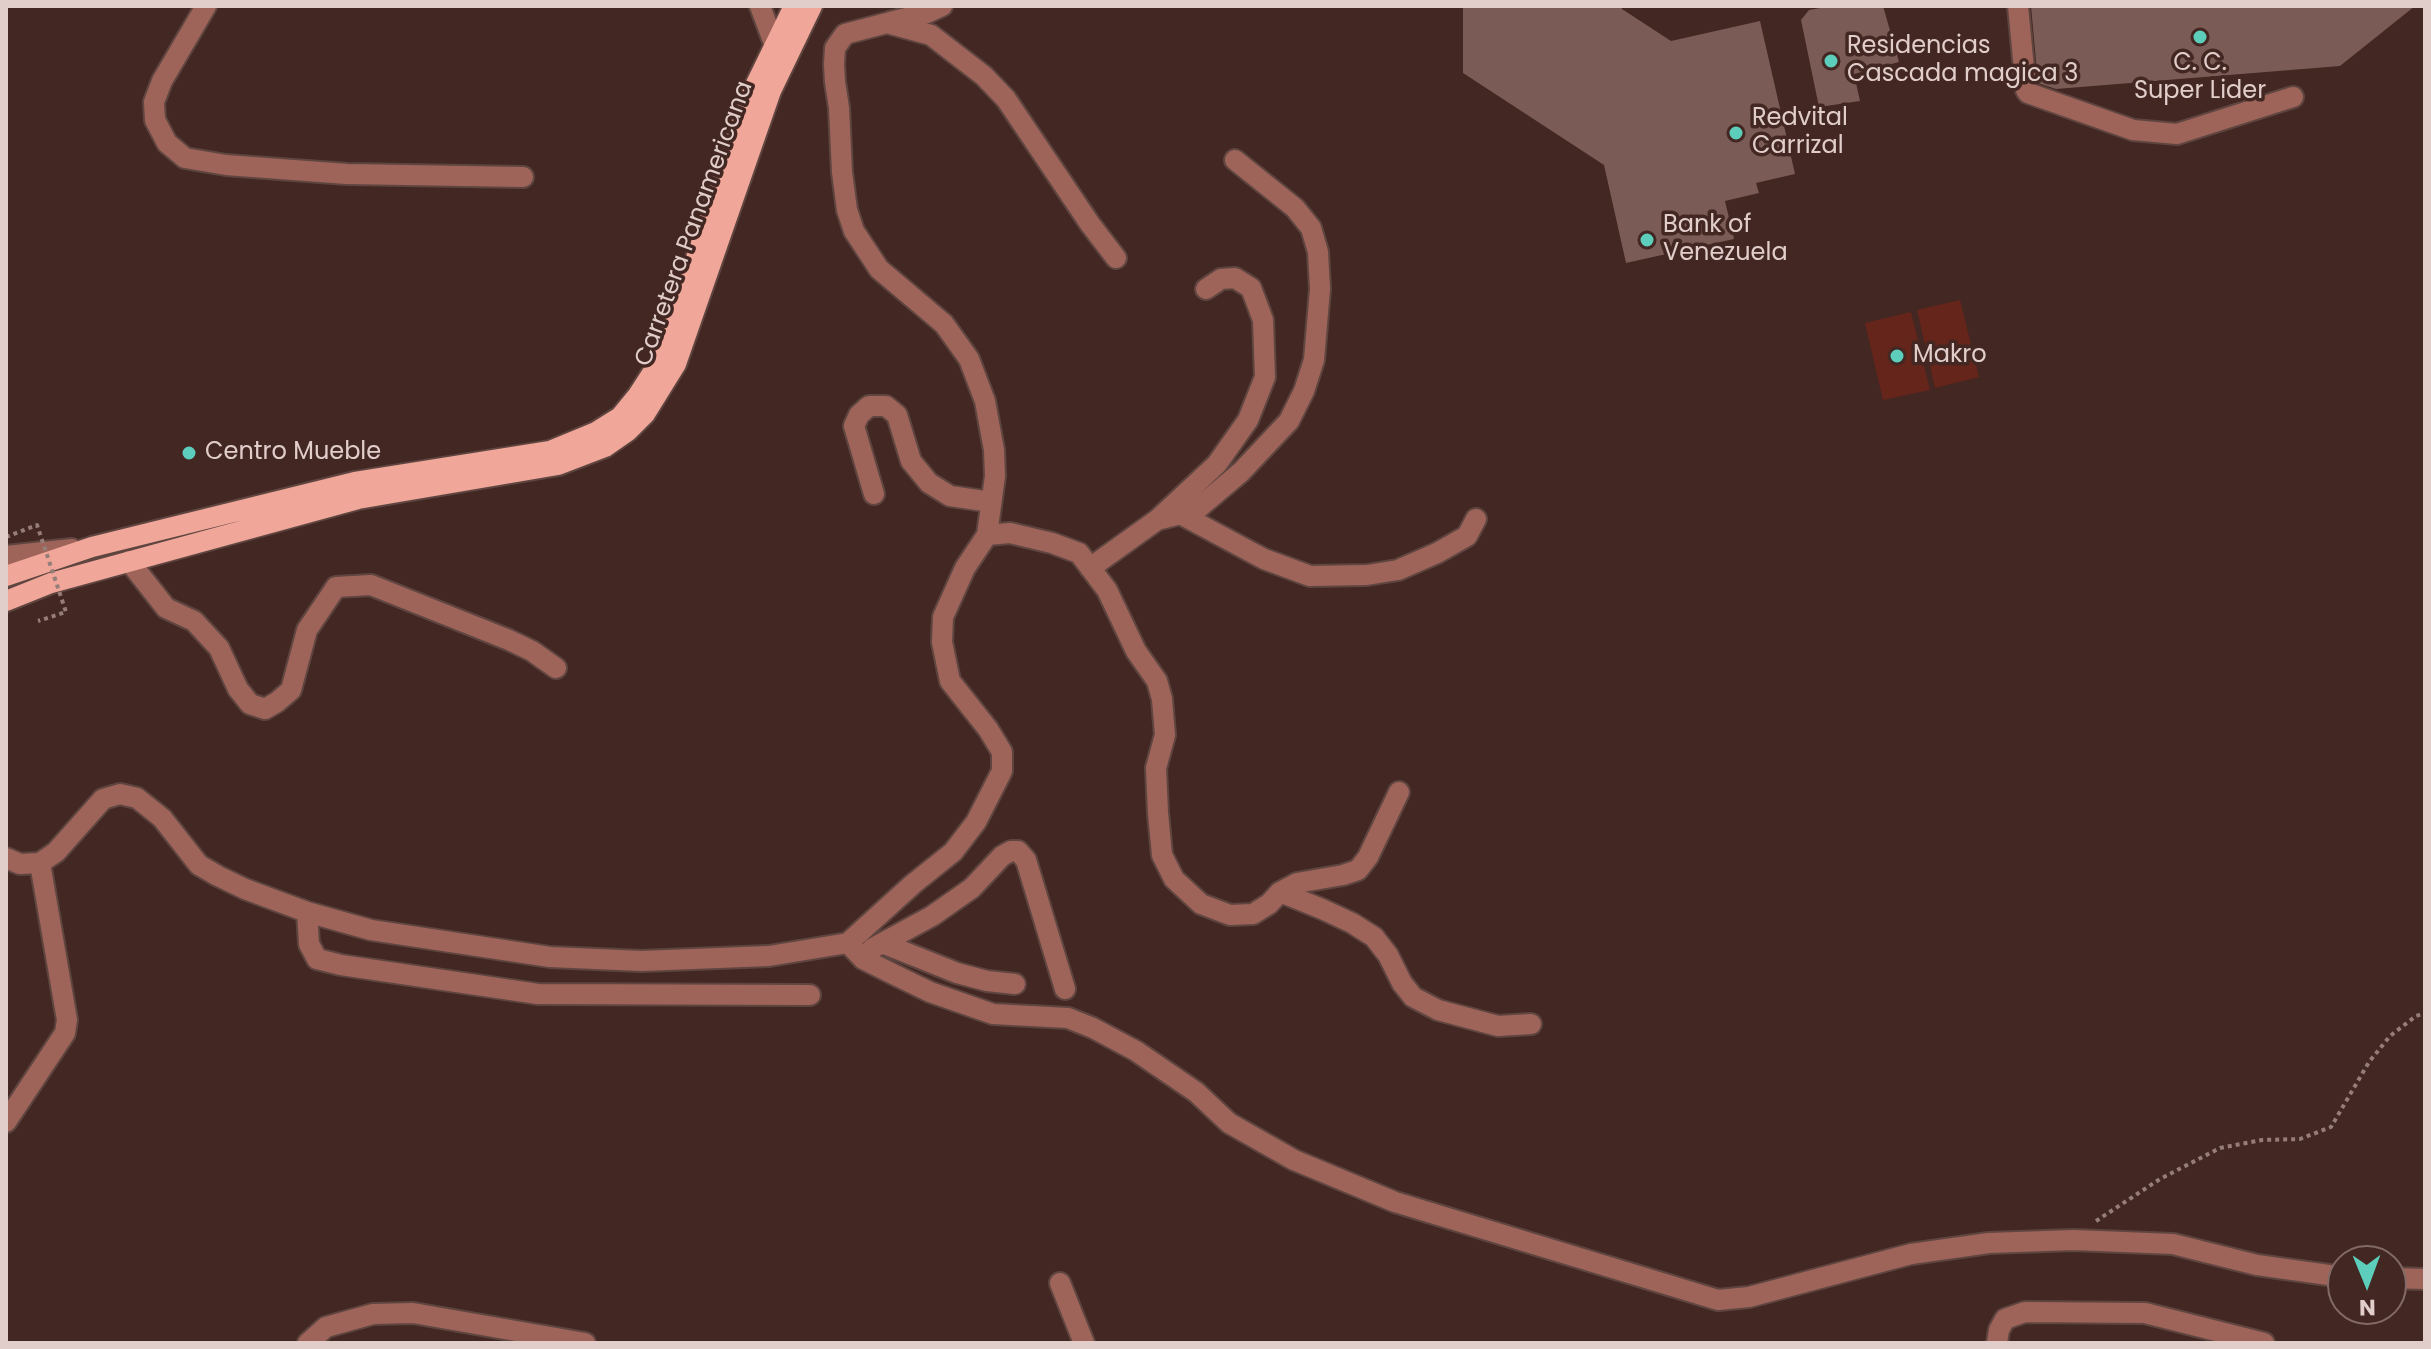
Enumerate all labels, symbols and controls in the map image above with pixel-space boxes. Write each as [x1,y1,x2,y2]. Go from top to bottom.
marker: C. C. Super Lider [2191,28,2209,46]
place label: Residencias Cascada magica 3 [1847,33,2078,89]
place label: C. C. Super Lider [2134,50,2266,106]
marker: Residencias Cascada magica 3 [1822,52,1840,70]
street label: Carretera Panamericana [630,78,760,370]
place label: Redvital Carrizal [1752,105,1848,161]
marker: Redvital Carrizal [1727,124,1745,142]
place label: Bank of Venezuela [1663,212,1788,268]
marker: Bank of Venezuela [1638,231,1656,249]
place label: Makro [1913,342,1987,370]
marker: Makro [1888,347,1906,365]
place label: Centro Mueble [205,439,381,467]
marker: Centro Mueble [180,444,198,462]
north arrow [2327,1245,2407,1325]
text: N [2359,1292,2376,1323]

